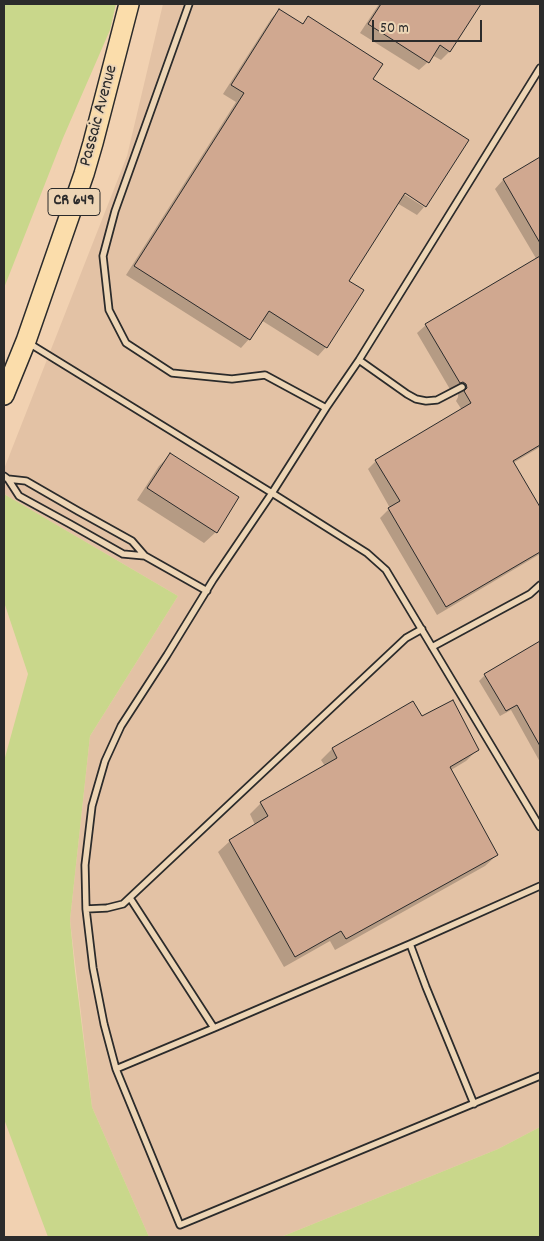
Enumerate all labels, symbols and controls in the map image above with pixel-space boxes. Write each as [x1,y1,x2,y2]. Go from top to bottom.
scale bar [374,10,484,42]
text: 50 m [380,18,409,40]
street label: Passaic Avenue [76,63,124,169]
road number: CR 649 [48,188,100,216]

